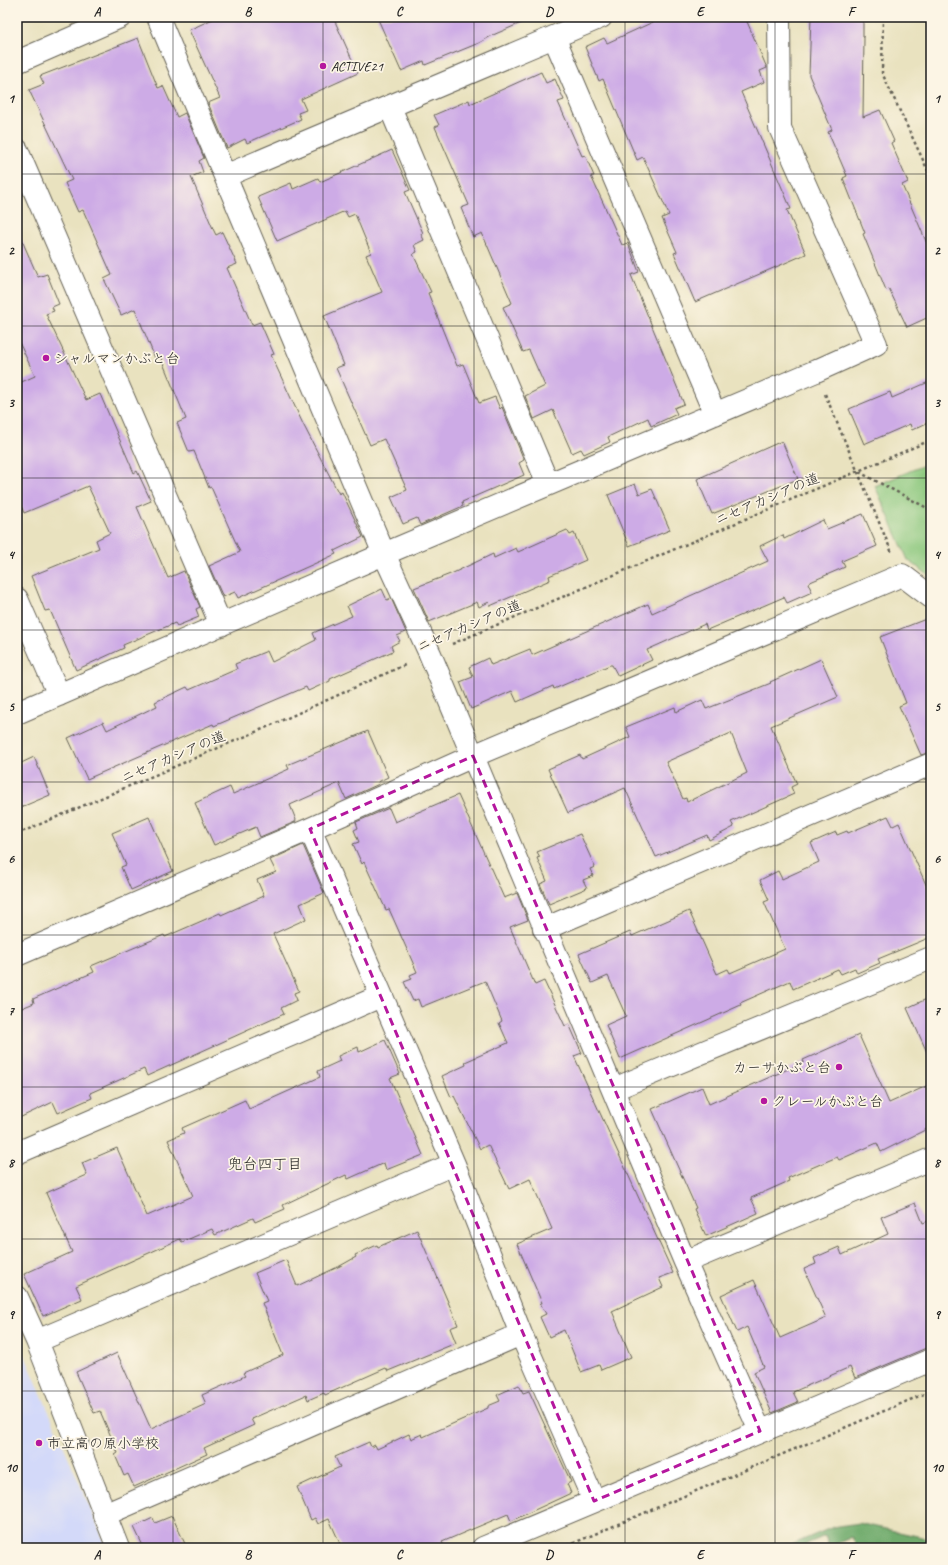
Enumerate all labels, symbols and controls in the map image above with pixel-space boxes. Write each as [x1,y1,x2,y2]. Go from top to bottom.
text: A [94,4,102,20]
text: B [245,4,253,20]
text: C [396,4,404,20]
text: D [545,4,554,20]
text: E [697,4,706,20]
text: F [848,4,857,20]
place label: ACTIVE21 [331,58,384,75]
marker: ACTIVE21 [318,61,328,71]
text: 1 [8,91,16,107]
text: 1 [934,91,942,107]
text: 2 [8,243,15,259]
text: 2 [934,243,941,259]
place label: シャルマンかぶと台 [54,350,180,367]
marker: シャルマンかぶと台 [41,353,51,363]
text: 3 [8,395,15,411]
text: 3 [934,395,941,411]
street label: ニセアカシアの道 [712,469,822,529]
text: 4 [8,547,16,563]
text: 4 [934,547,942,563]
street label: ニセアカシアの道 [414,596,524,656]
text: 5 [8,699,15,715]
text: 5 [934,699,941,715]
street label: ニセアカシアの道 [118,727,228,787]
text: 6 [8,851,15,867]
text: 6 [934,851,941,867]
text: 7 [8,1003,15,1019]
text: 7 [934,1003,941,1019]
place label: カーサかぶと台 [733,1059,831,1076]
marker: カーサかぶと台 [834,1062,844,1072]
place label: クレールかぶと台 [772,1093,883,1110]
marker: クレールかぶと台 [759,1096,769,1106]
text: 8 [8,1155,16,1171]
district label: 兜台四丁目 [227,1155,303,1174]
text: 8 [934,1155,942,1171]
text: 9 [8,1307,15,1323]
text: 9 [934,1307,941,1323]
place label: 市立高の原小学校 [47,1435,159,1452]
marker: 市立高の原小学校 [34,1438,44,1448]
text: 10 [5,1460,18,1476]
text: 10 [931,1460,944,1476]
text: A [94,1547,102,1563]
text: B [245,1547,253,1563]
text: C [396,1547,404,1563]
text: D [545,1547,554,1563]
text: E [697,1547,706,1563]
text: F [848,1547,857,1563]

